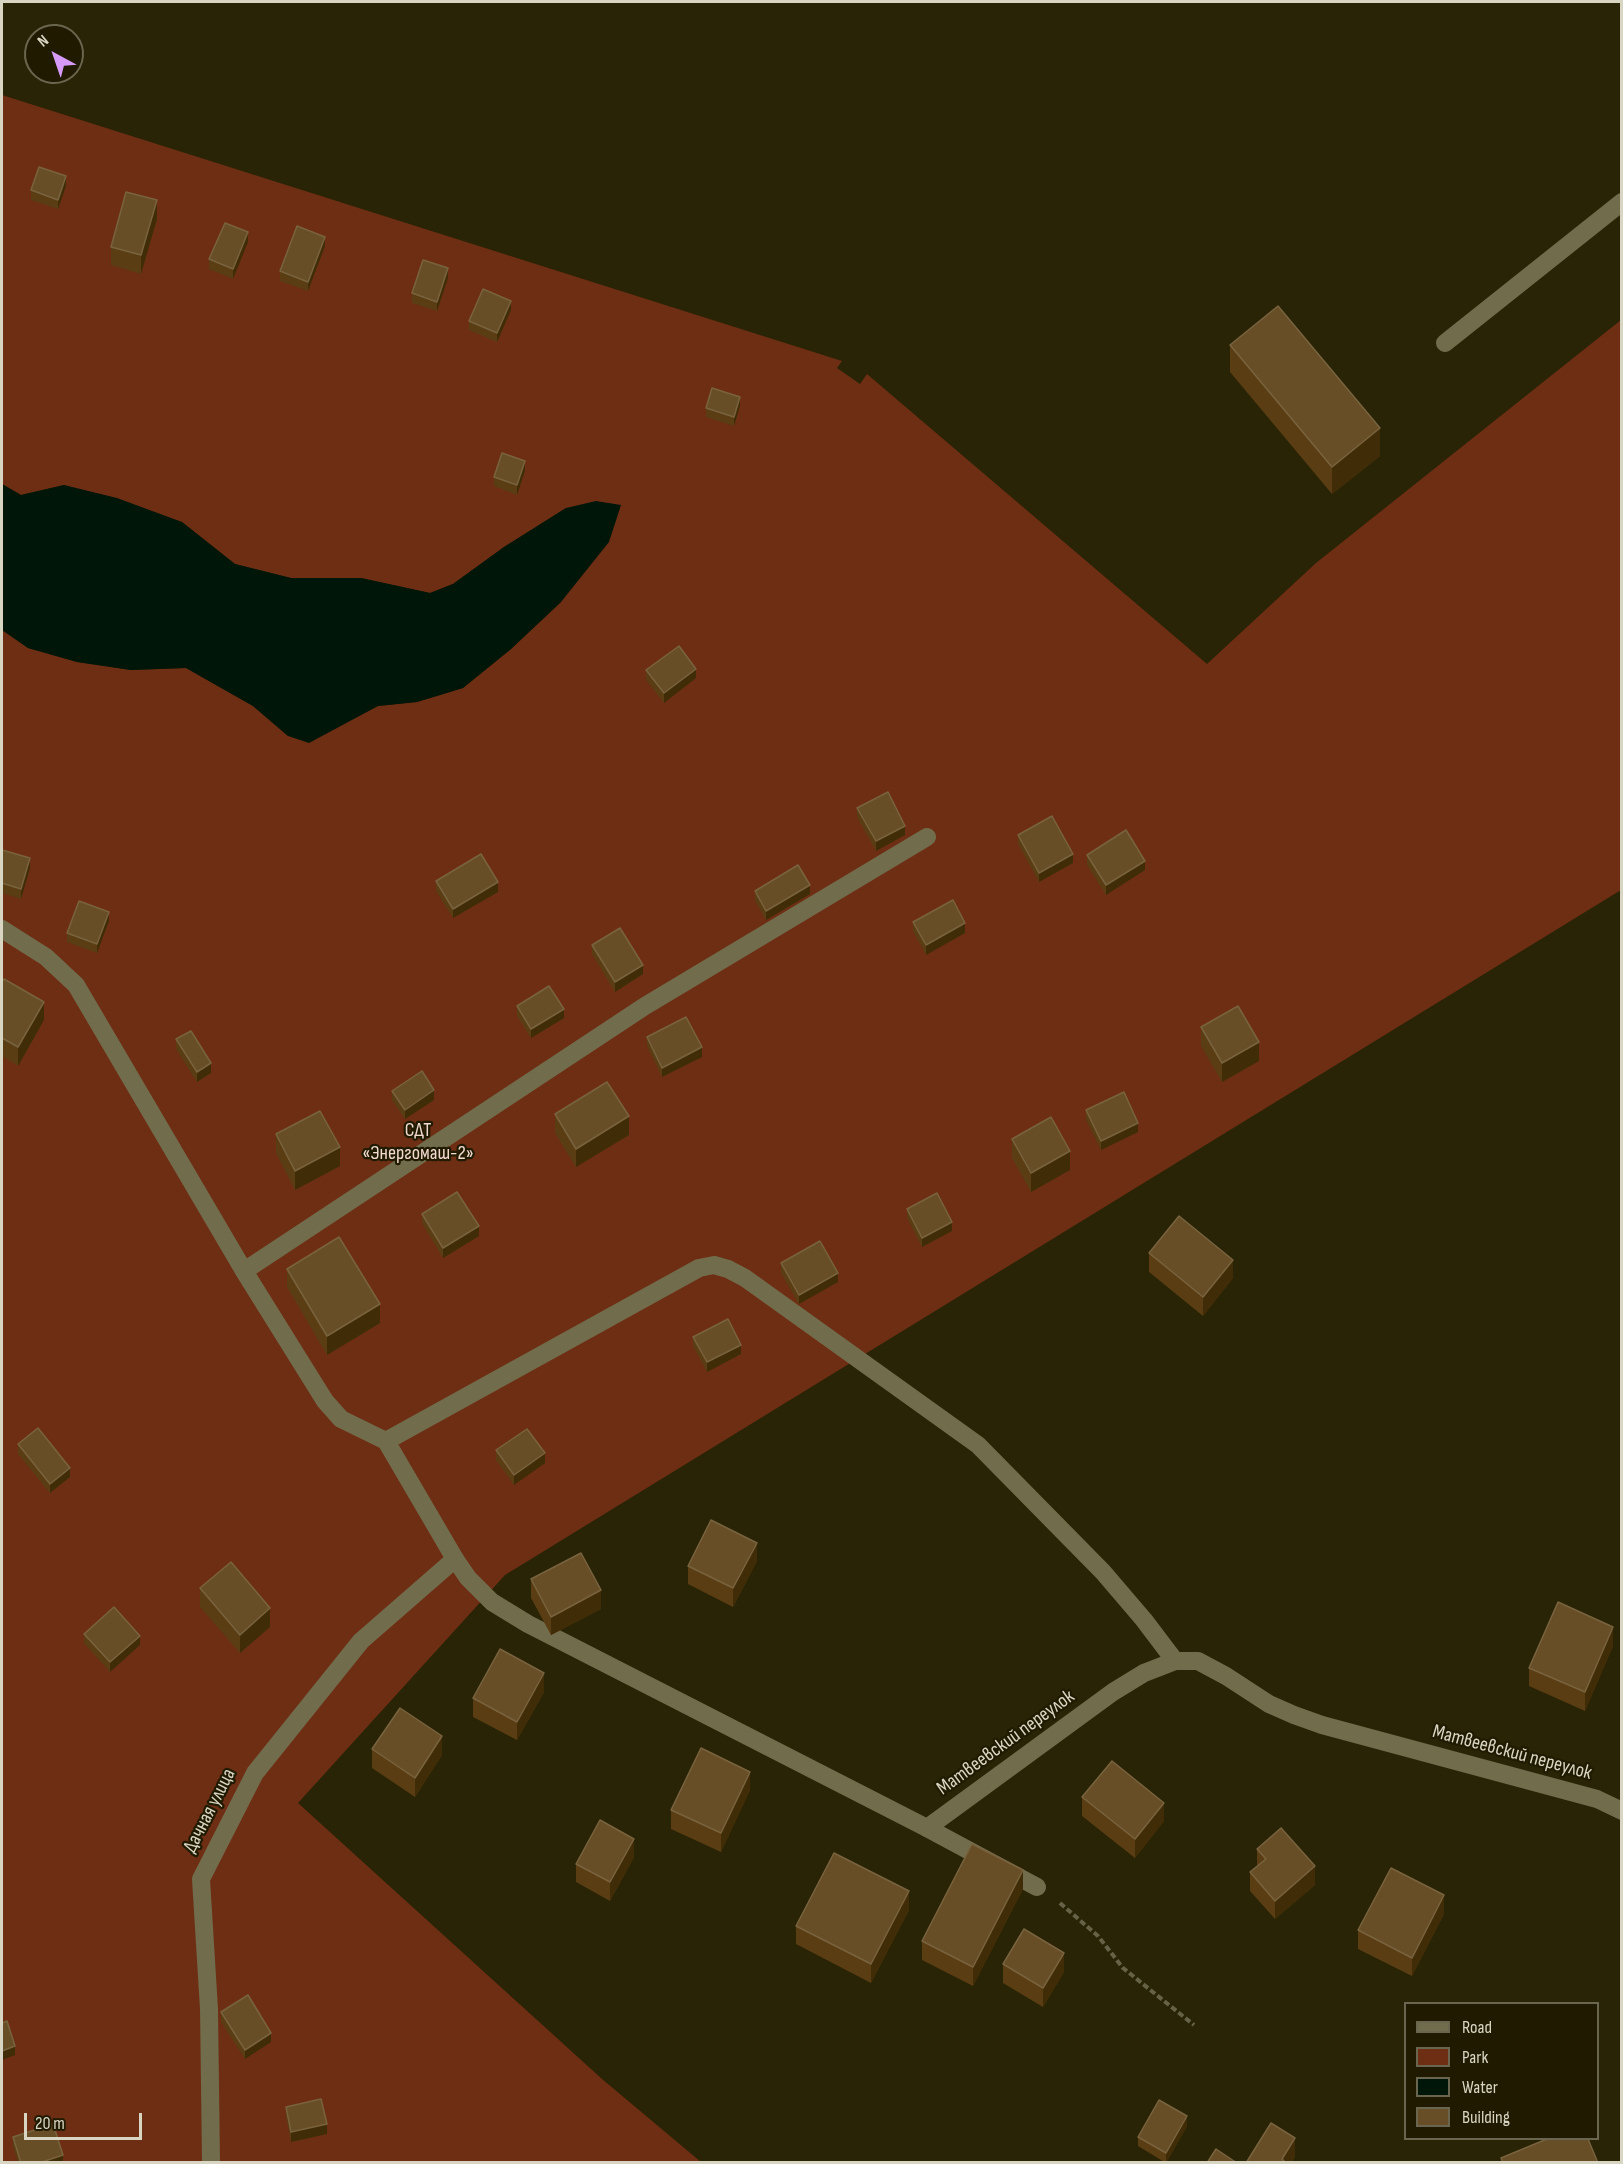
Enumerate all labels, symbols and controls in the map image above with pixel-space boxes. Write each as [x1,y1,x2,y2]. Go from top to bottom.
north arrow [24,24,84,84]
text: N [34,31,53,51]
park label: СДТ «Энергомаш-2» [362,1119,474,1166]
street label: Матвеевский переулок [933,1685,1079,1801]
street label: Матвеевский переулок [1430,1720,1594,1786]
street label: Дачная улица [179,1765,241,1857]
legend [1404,2002,1599,2140]
text: Road [1462,2017,1492,2038]
text: Park [1462,2047,1488,2068]
text: Water [1462,2077,1498,2098]
scale bar [27,2101,146,2139]
text: Building [1462,2107,1510,2128]
text: 20 m [35,2113,65,2134]

